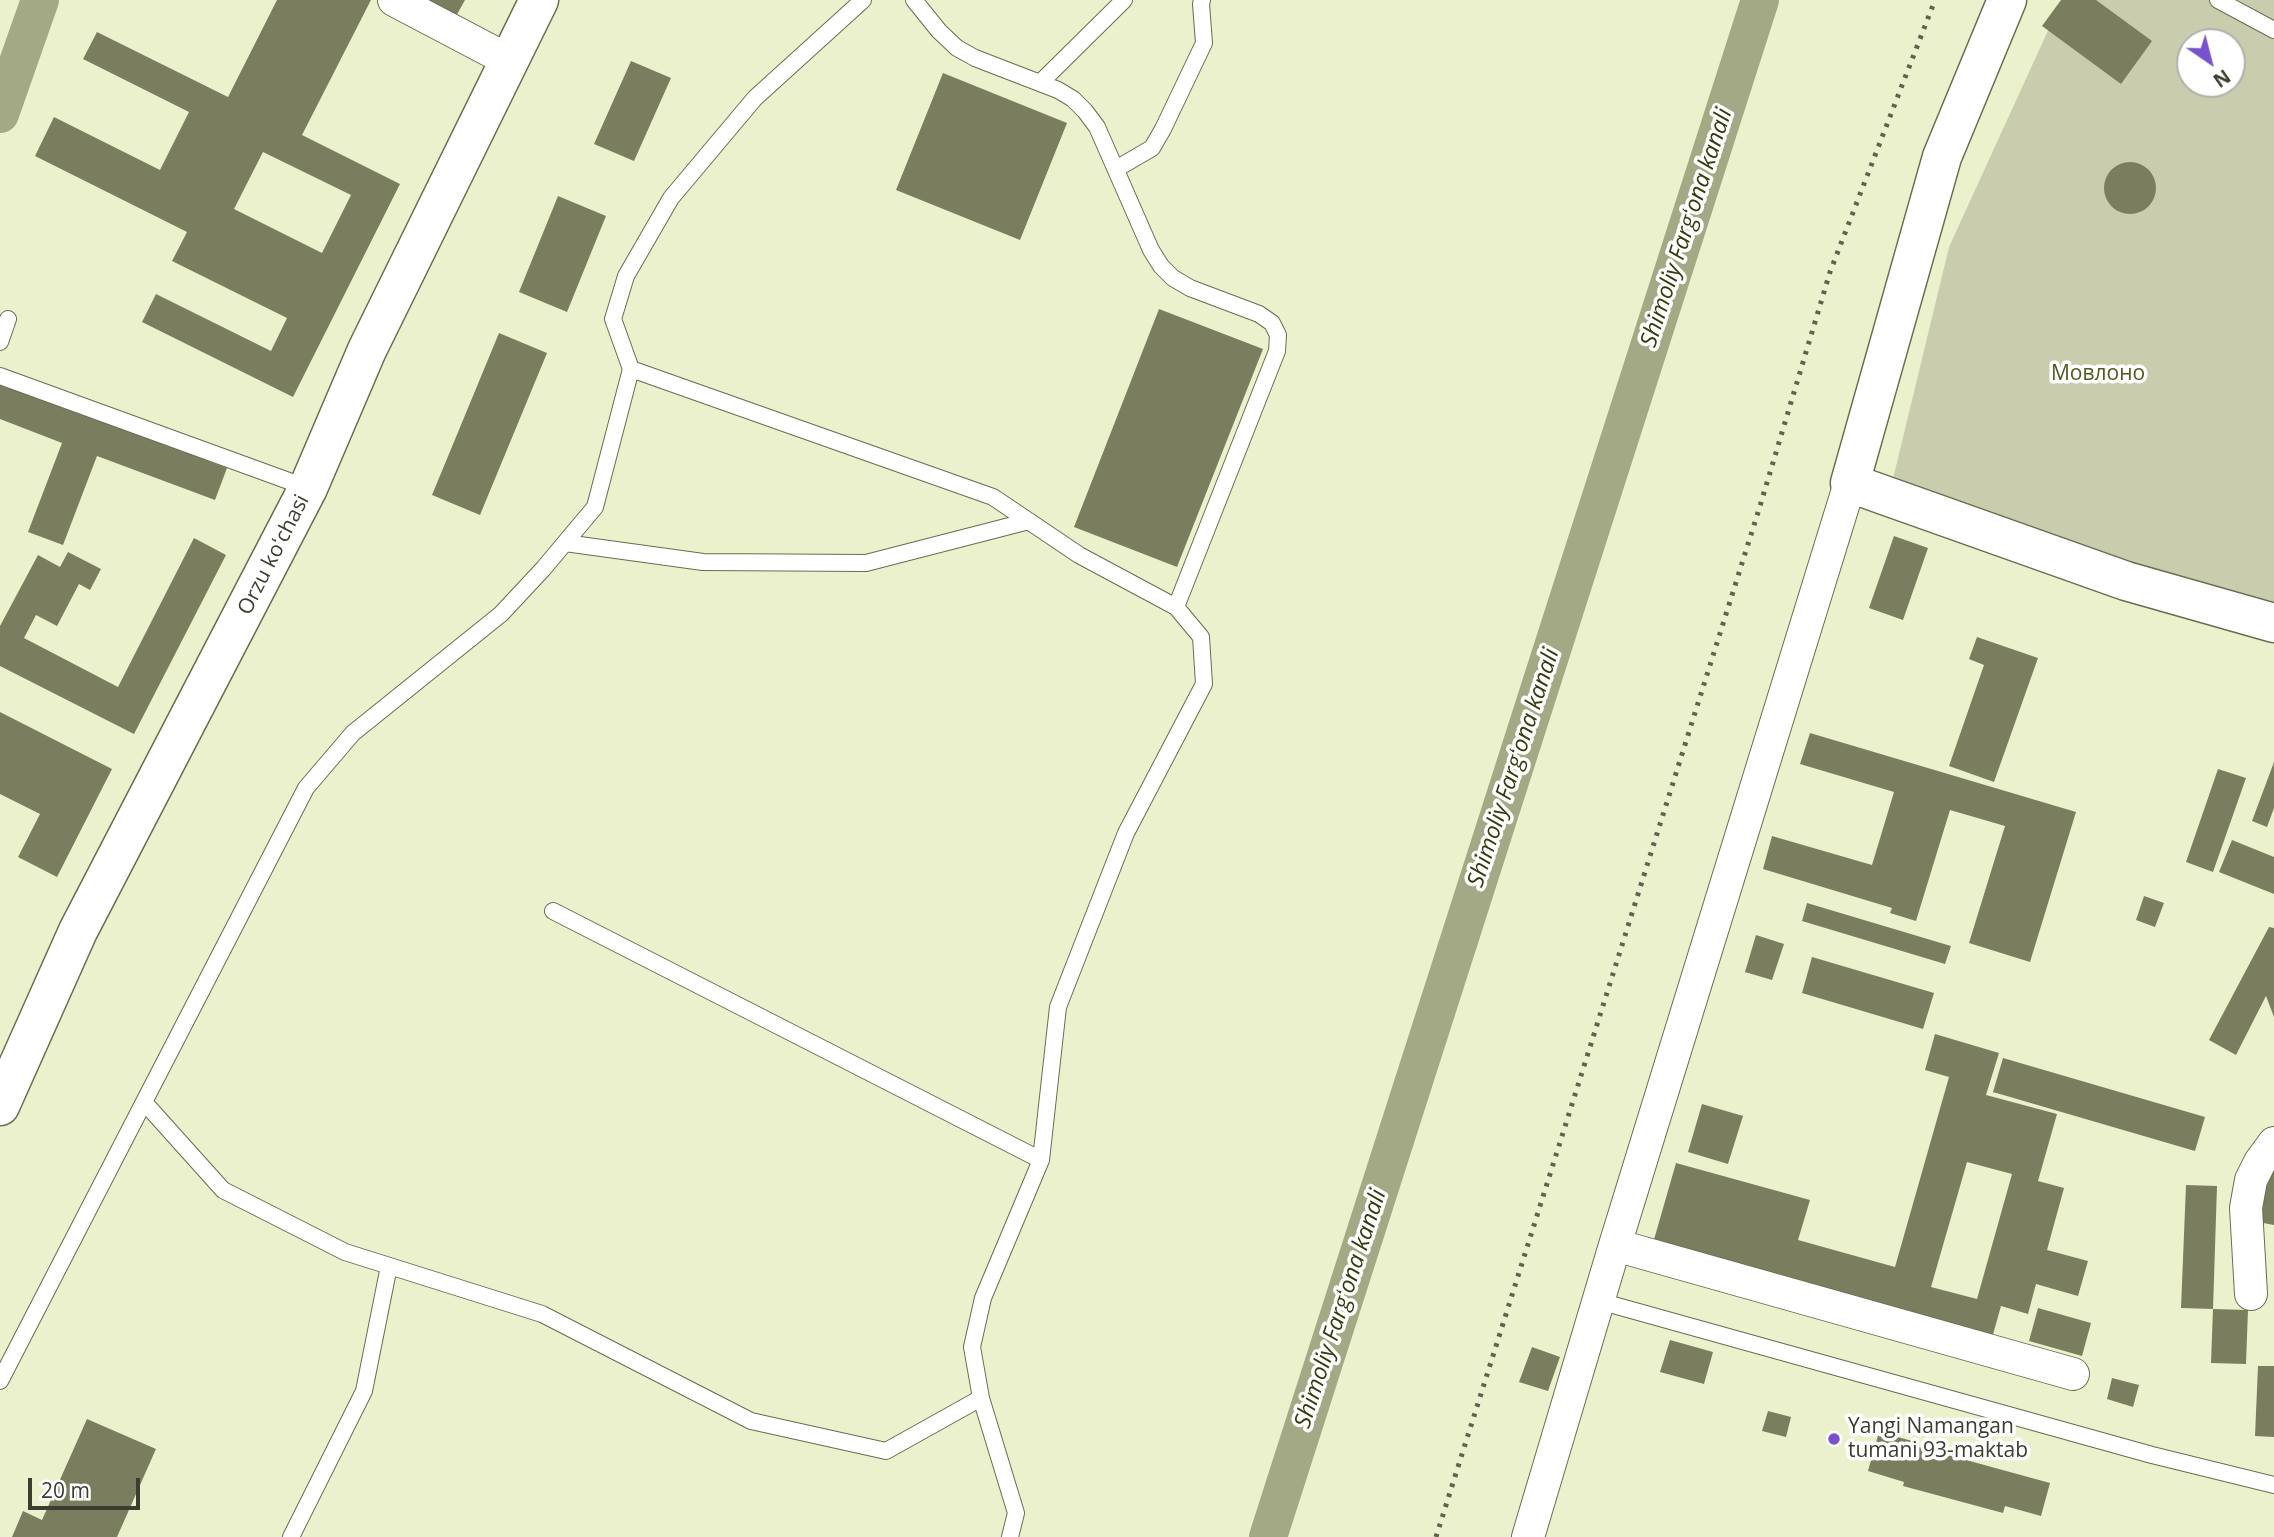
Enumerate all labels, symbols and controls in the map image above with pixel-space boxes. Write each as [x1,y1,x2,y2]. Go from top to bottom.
north arrow [2176,28,2246,98]
text: N [2208,63,2236,94]
water label: Shimoliy Fargʻona kanali [1635,105,1739,351]
park label: Мовлоно [2051,361,2145,387]
street label: Orzu koʻchasi [233,491,315,619]
water label: Shimoliy Fargʻona kanali [1462,645,1566,891]
water label: Shimoliy Fargʻona kanali [1289,1186,1393,1432]
place label: Yangi Namangan tumani 93-maktab [1848,1414,2028,1464]
marker: Yangi Namangan tumani 93-maktab [1826,1431,1842,1447]
scale bar [32,1464,144,1508]
text: 20 m [41,1476,90,1504]

